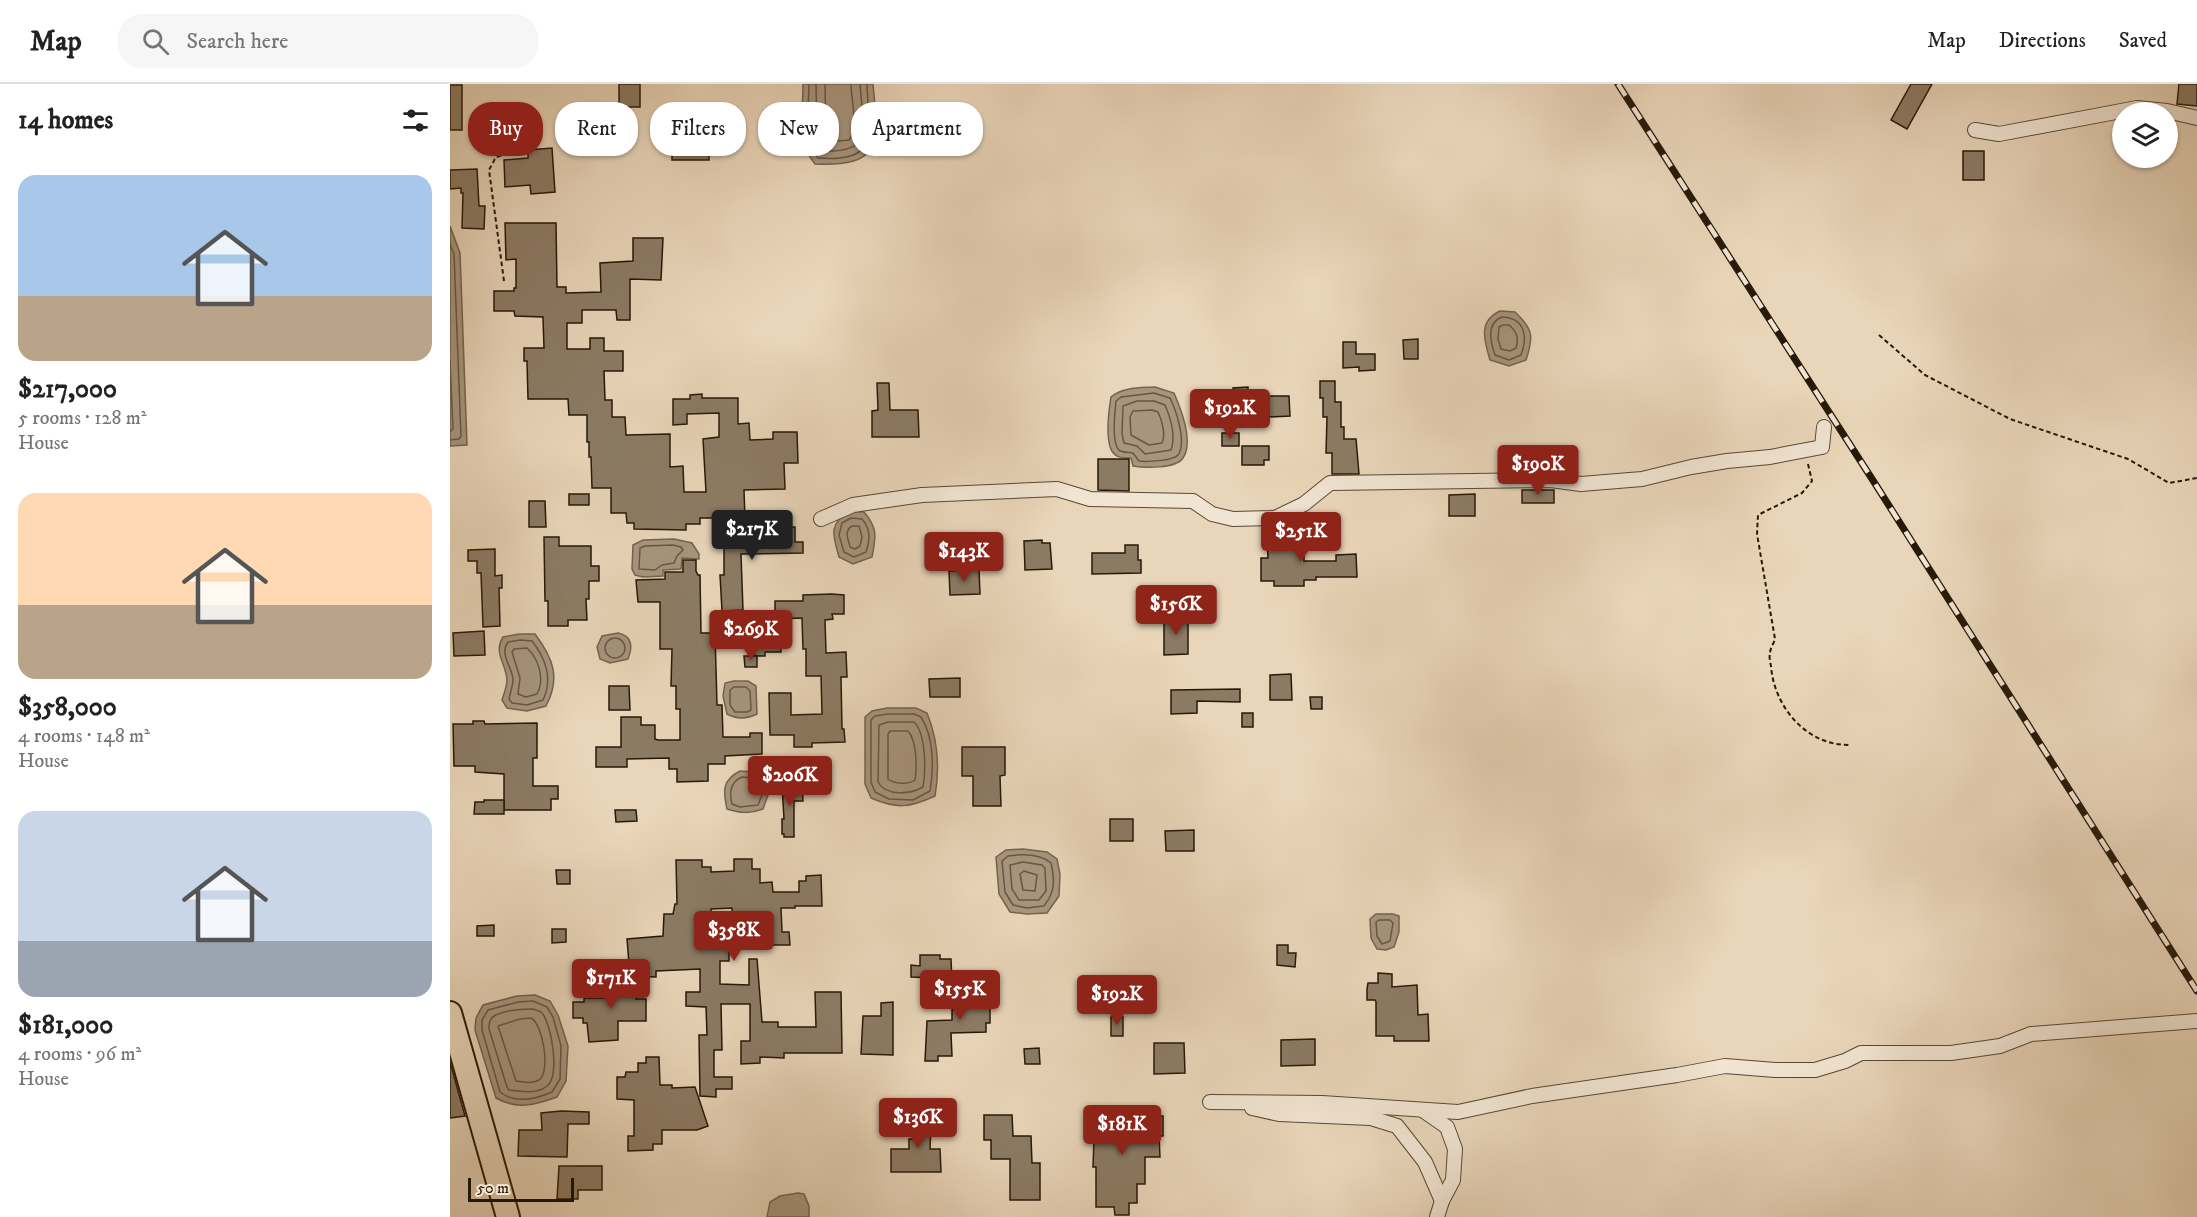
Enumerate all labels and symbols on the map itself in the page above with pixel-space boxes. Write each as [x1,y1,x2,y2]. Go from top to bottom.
pin: $192K [1188,389,1272,440]
pin: $190K [1496,445,1580,496]
pin: $217K [710,510,794,561]
pin: $251K [1259,512,1343,563]
pin: $143K [922,532,1006,583]
pin: $156K [1134,585,1218,636]
pin: $269K [709,610,793,661]
pin: $206K [748,756,832,807]
pin: $358K [692,911,776,962]
pin: $171K [569,959,653,1010]
pin: $155K [918,970,1002,1021]
pin: $192K [1075,975,1159,1026]
pin: $136K [876,1098,960,1149]
pin: $181K [1080,1105,1164,1156]
scale bar [468,1175,574,1202]

